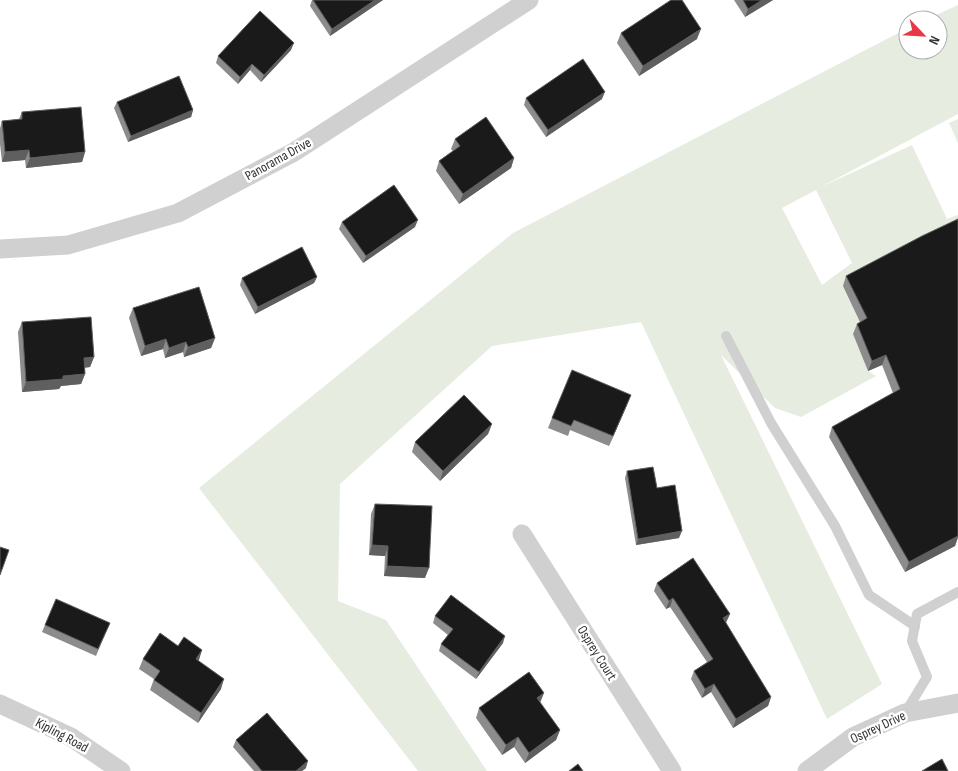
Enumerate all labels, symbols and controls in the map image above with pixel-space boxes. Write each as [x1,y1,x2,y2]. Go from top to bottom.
north arrow [898,10,948,60]
text: N [925,33,944,47]
street label: Panorama Drive [242,134,314,184]
street label: Osprey Court [574,622,620,684]
street label: Osprey Drive [848,707,908,747]
street label: Kipling Road [33,714,91,756]

